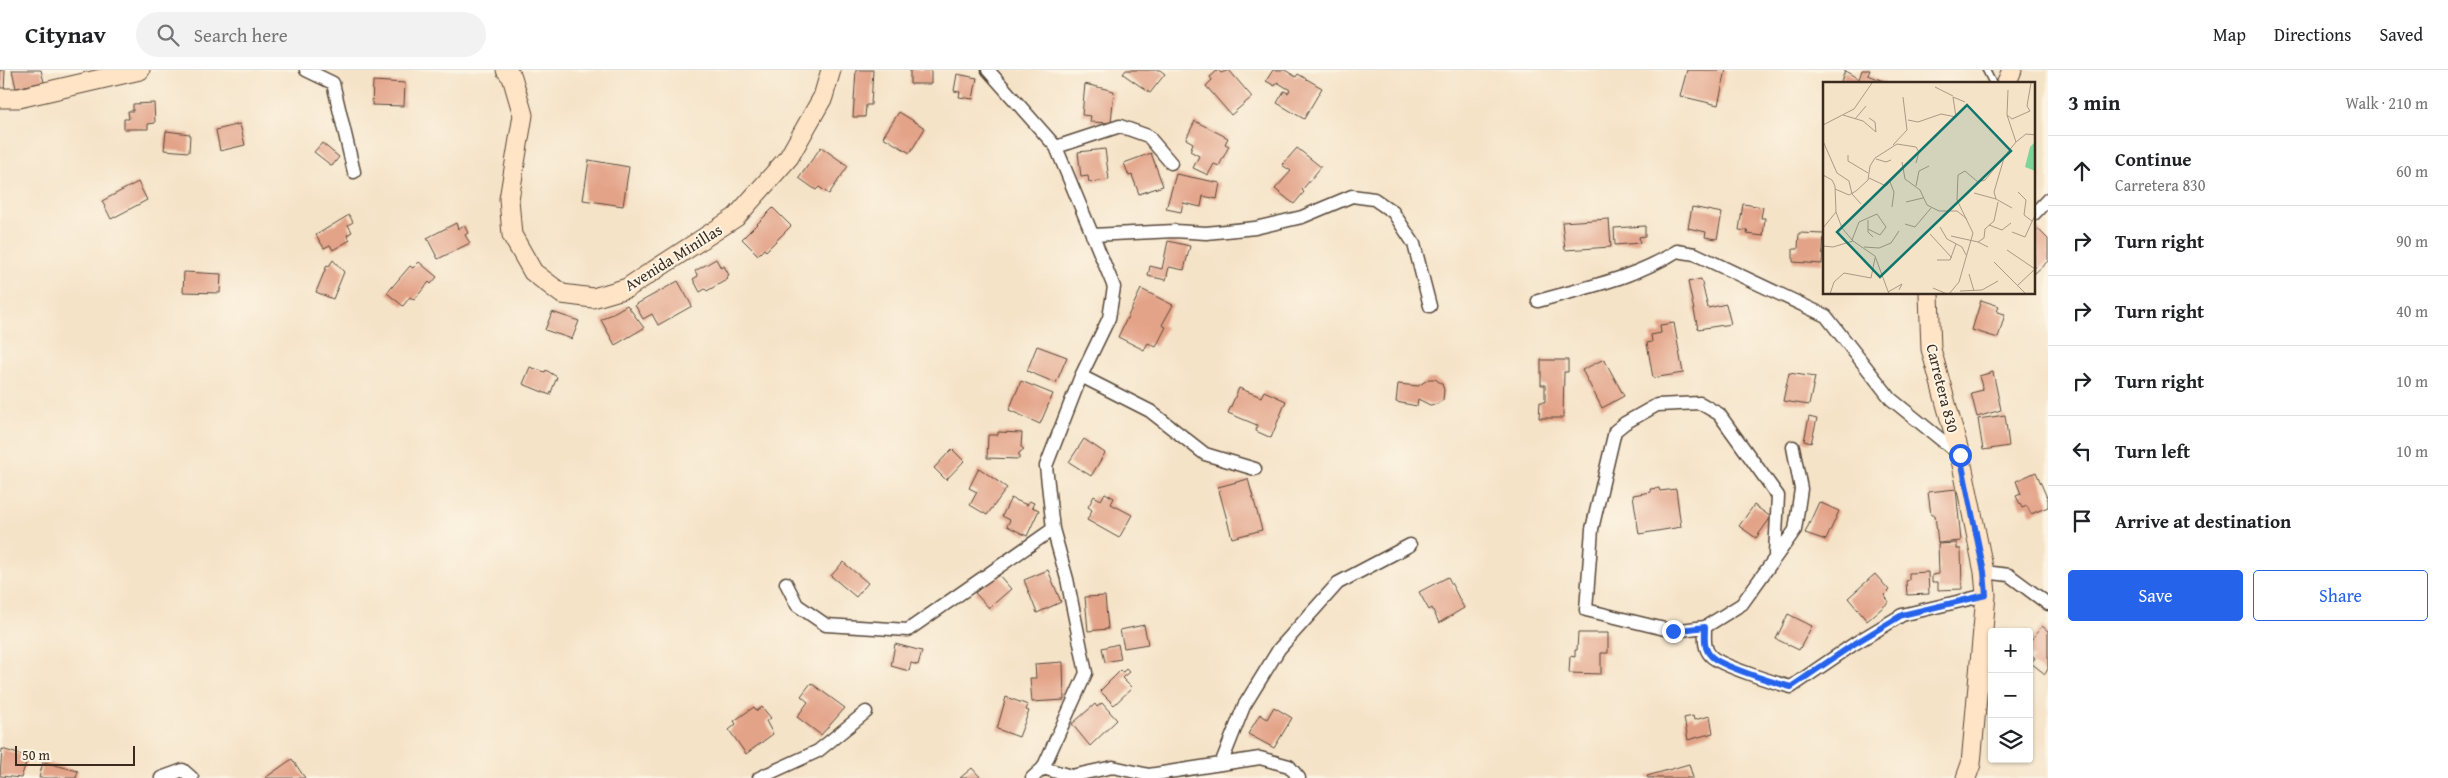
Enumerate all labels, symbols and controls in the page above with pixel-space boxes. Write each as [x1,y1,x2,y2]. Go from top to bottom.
search box [136,12,486,57]
text: Citynav [25,17,106,52]
icon: search [154,21,182,49]
text: Search here [194,21,288,49]
text: Map [2213,21,2246,48]
text: Directions [2274,21,2351,48]
text: Saved [2379,21,2423,48]
inset map [1823,82,2036,295]
text: 3 min [2068,87,2120,118]
text: Walk · 210 m [2345,91,2428,115]
text: Continue [2115,145,2192,173]
icon: ahead [2068,157,2096,185]
text: 60 m [2396,159,2428,183]
text: Carretera 830 [2115,173,2206,197]
street label: Avenida Minillas [620,217,726,297]
icon: right [2068,227,2096,255]
text: Turn right [2115,227,2204,255]
text: 90 m [2396,229,2428,253]
icon: right [2068,297,2096,325]
text: Turn right [2115,297,2204,325]
text: 40 m [2396,299,2428,323]
street label: Carretera 830 [1920,341,1966,435]
icon: right [2068,367,2096,395]
text: Turn right [2115,367,2204,395]
text: 10 m [2396,369,2428,393]
icon: left [2068,437,2096,465]
text: Turn left [2115,437,2190,465]
text: 10 m [2396,439,2428,463]
route start [1949,444,1972,467]
icon: arrive [2068,507,2096,535]
text: Arrive at destination [2115,507,2291,535]
button: Save [2068,570,2243,621]
button: Share [2253,570,2428,621]
route end [1662,620,1685,643]
map controls [1988,628,2033,763]
button: + [1988,628,2033,673]
button: − [1988,673,2033,718]
button: layers [1988,718,2033,763]
scale bar [15,743,135,766]
text: 50 m [22,745,50,765]

